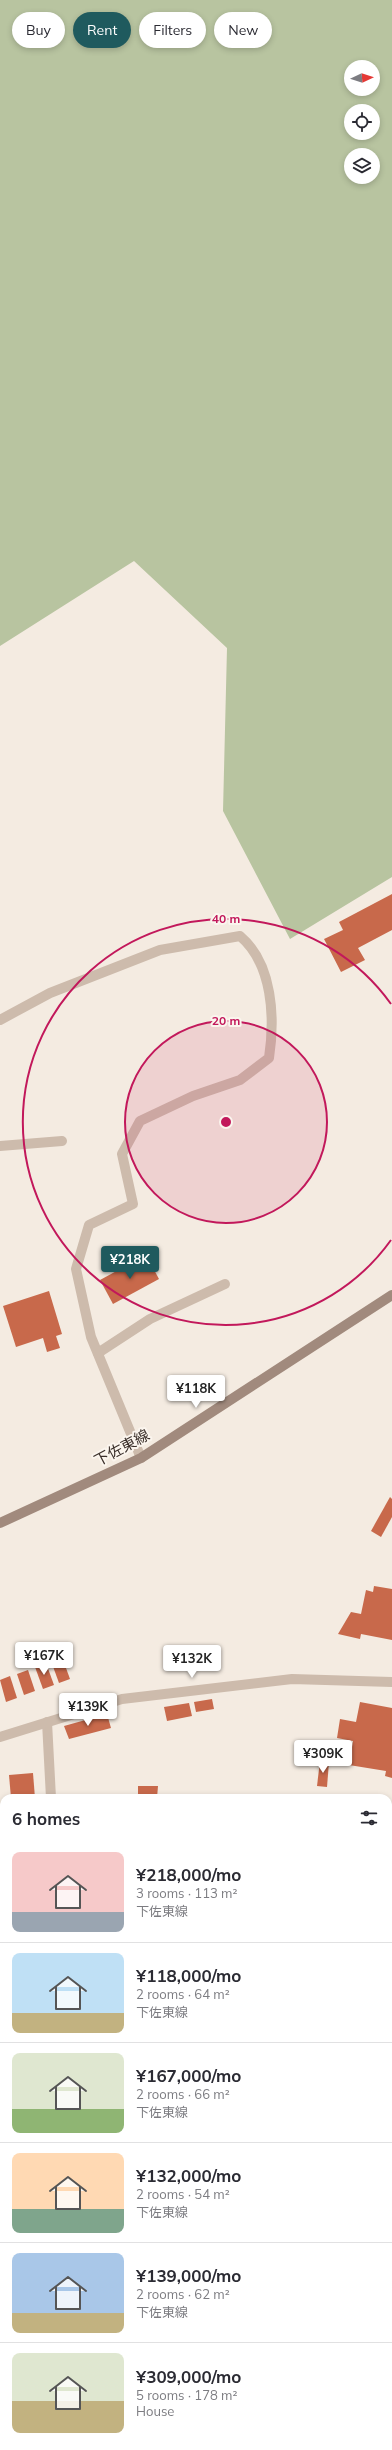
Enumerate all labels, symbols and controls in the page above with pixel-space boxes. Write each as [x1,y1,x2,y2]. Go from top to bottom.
chip: Buy [12,12,65,48]
chip: Rent [73,12,131,48]
chip: Filters [139,12,206,48]
chip: New [214,12,272,48]
north arrow [344,60,380,96]
map controls [344,60,380,184]
button: locate [344,104,380,140]
button: layers [344,148,380,184]
text: 40 m [212,911,240,926]
text: 20 m [212,1013,240,1028]
centre of rings [219,1115,233,1129]
pin: ¥218K [102,1246,158,1280]
text: ¥218K [110,1251,150,1267]
pin: ¥118K [168,1375,224,1409]
text: ¥118K [176,1380,216,1396]
street label: 下佐東線 [91,1425,153,1470]
pin: ¥167K [16,1642,72,1676]
pin: ¥132K [164,1645,220,1679]
text: ¥167K [24,1647,64,1663]
text: ¥132K [172,1650,212,1666]
pin: ¥139K [60,1693,116,1727]
text: ¥139K [68,1698,108,1714]
pin: ¥309K [295,1740,351,1774]
text: ¥309K [303,1745,343,1761]
icon: filters [358,1807,380,1829]
text: 6 homes [12,1808,80,1829]
text: ¥218,000/mo [136,1864,241,1885]
icon: home [44,1868,92,1916]
text: 3 rooms · 113 m² [136,1885,237,1901]
text: 下佐東線 [136,1903,188,1919]
text: ¥118,000/mo [136,1965,241,1986]
icon: home [44,1969,92,2017]
text: 2 rooms · 64 m² [136,1986,230,2002]
text: 下佐東線 [136,2004,188,2020]
text: ¥167,000/mo [136,2065,241,2086]
icon: home [44,2069,92,2117]
text: 2 rooms · 66 m² [136,2086,230,2102]
text: 下佐東線 [136,2104,188,2120]
text: ¥132,000/mo [136,2165,241,2186]
icon: home [44,2169,92,2217]
text: 2 rooms · 54 m² [136,2186,230,2202]
text: 下佐東線 [136,2204,188,2220]
text: ¥139,000/mo [136,2265,241,2286]
icon: home [44,2269,92,2317]
text: 2 rooms · 62 m² [136,2286,230,2302]
text: 下佐東線 [136,2304,188,2320]
text: ¥309,000/mo [136,2366,241,2387]
icon: home [44,2369,92,2417]
text: 5 rooms · 178 m² [136,2387,237,2403]
text: House [136,2403,174,2419]

